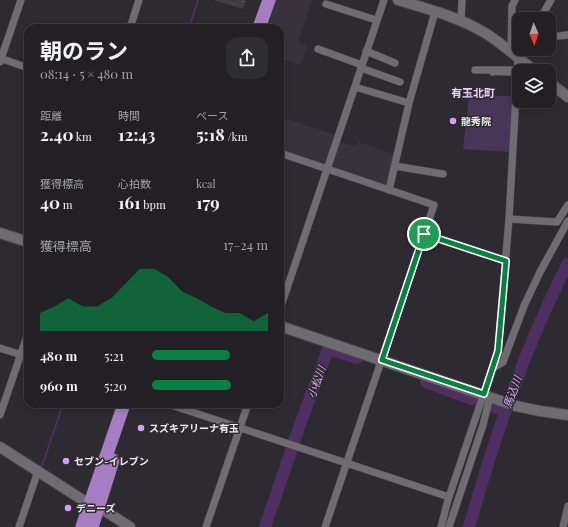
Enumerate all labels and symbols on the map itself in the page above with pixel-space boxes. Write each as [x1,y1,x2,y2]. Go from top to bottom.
north arrow [512,12,556,56]
district label: 有玉北町 [451,85,495,100]
place label: 龍秀院 [461,114,491,128]
marker: 龍秀院 [448,116,458,126]
pin [407,217,441,251]
water label: 小松川 [303,363,329,400]
water label: 馬込川 [499,373,525,410]
place label: スズキアリーナ有玉 [149,421,239,435]
marker: スズキアリーナ有玉 [136,423,146,433]
place label: セブン-イレブン [74,454,149,468]
marker: セブン-イレブン [61,456,71,466]
place label: デニーズ [76,501,116,515]
marker: デニーズ [63,503,73,513]

